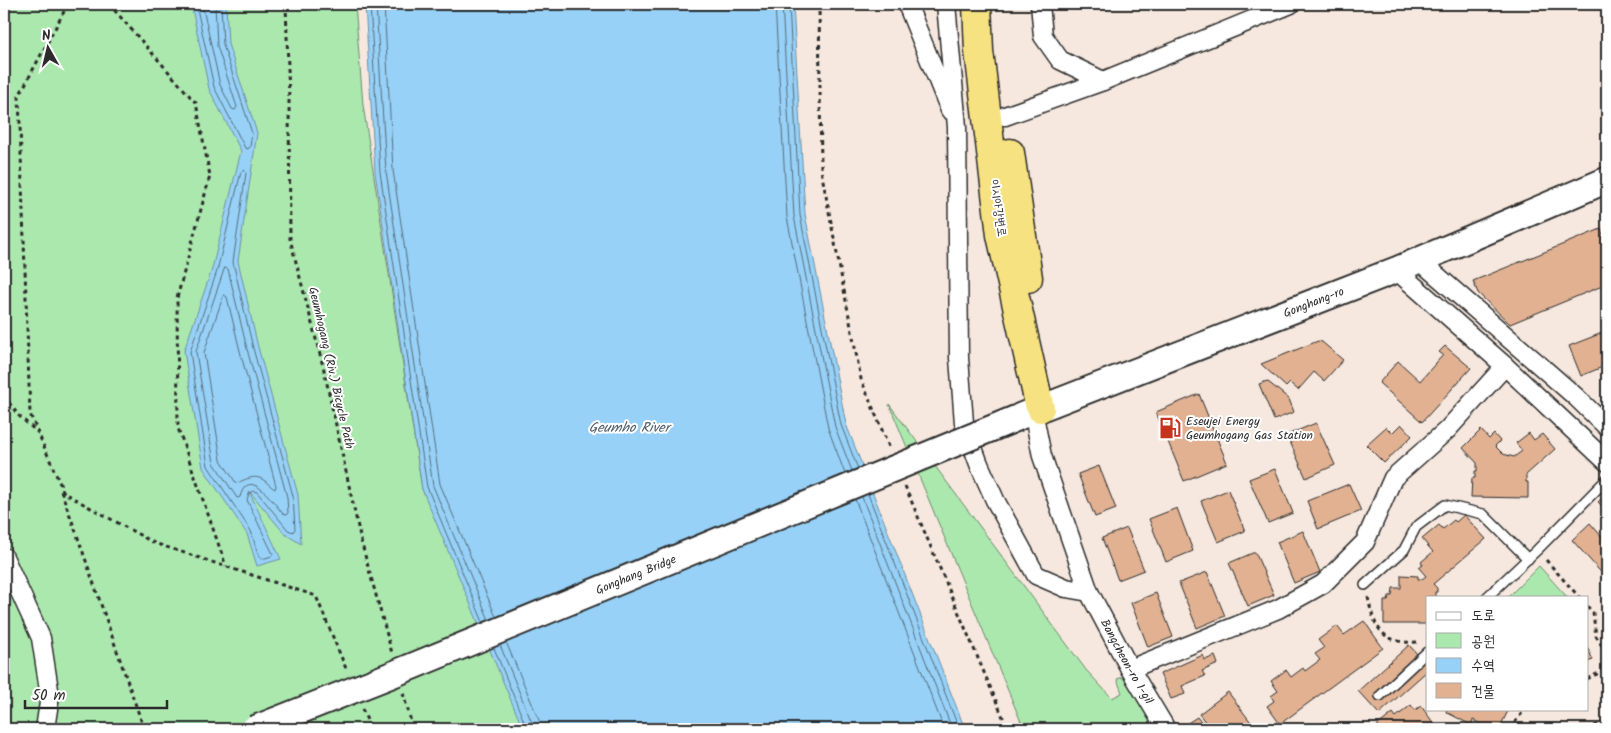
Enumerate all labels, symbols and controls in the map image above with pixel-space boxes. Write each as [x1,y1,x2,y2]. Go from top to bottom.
north arrow [22,22,72,72]
text: N [40,25,52,48]
street label: 이시아강변로 [985,178,1011,238]
street label: Gonghang-ro [1280,282,1347,323]
street label: Geumhogang (Riv.) Bicycle Path [303,285,359,451]
place label: Eseujei Energy Geumhogang Gas Station [1186,412,1313,445]
fuel station icon: Eseujei Energy Geumhogang Gas Station [1157,415,1183,441]
water label: Geumho River [589,417,673,439]
street label: Gonghang Bridge [593,549,680,599]
legend [1426,596,1588,710]
text: 도로 [1471,604,1495,628]
street label: Bangcheon-ro 1-gil [1096,616,1158,708]
text: 공원 [1471,630,1495,654]
text: 수역 [1471,654,1495,678]
scale bar [25,678,168,710]
text: 건물 [1471,680,1495,704]
text: 50 m [32,684,66,708]

